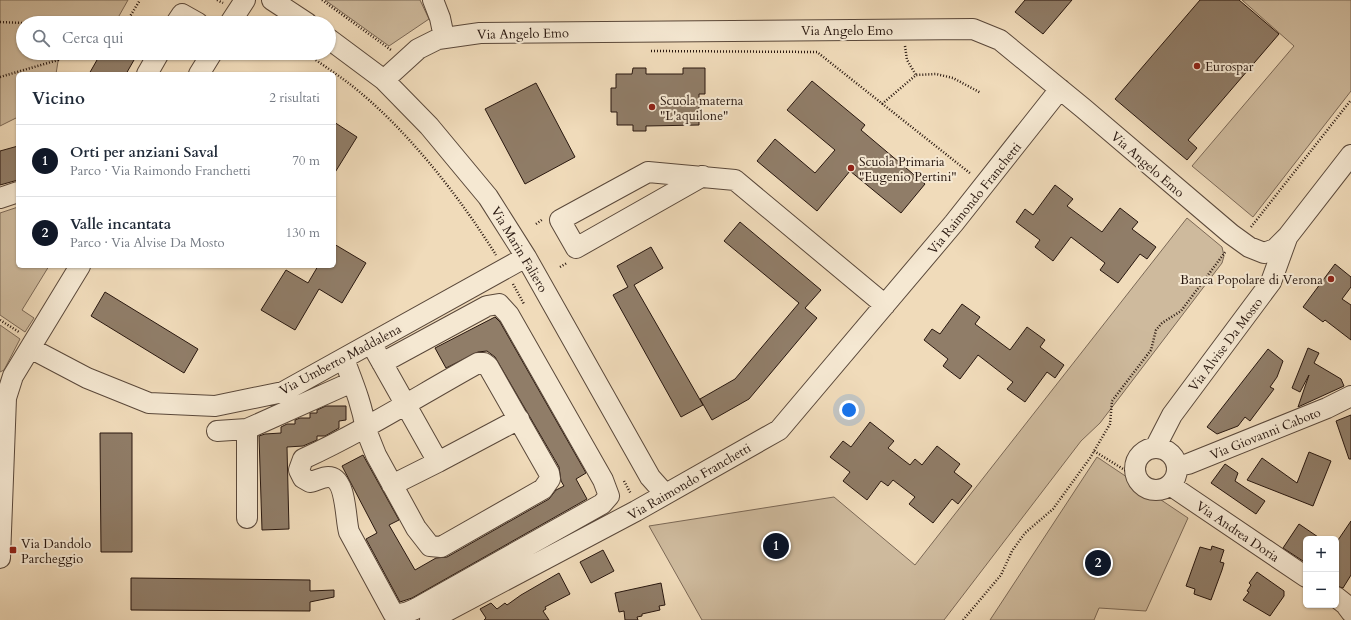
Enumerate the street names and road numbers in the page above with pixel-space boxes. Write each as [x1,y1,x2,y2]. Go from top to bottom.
street label: Via Angelo Emo [801,22,893,40]
street label: Via Angelo Emo [477,24,569,44]
street label: Via Angelo Emo [1107,128,1188,202]
street label: Via Raimondo Franchetti [924,139,1026,258]
street label: Via Marin Faliero [486,203,552,296]
street label: Via Alvise Da Mosto [1185,294,1267,395]
street label: Via Umberto Maddalena [276,320,405,400]
street label: Via Giovanni Caboto [1207,403,1324,464]
street label: Via Raimondo Franchetti [625,439,755,525]
street label: Via Andrea Doria [1192,497,1283,567]

